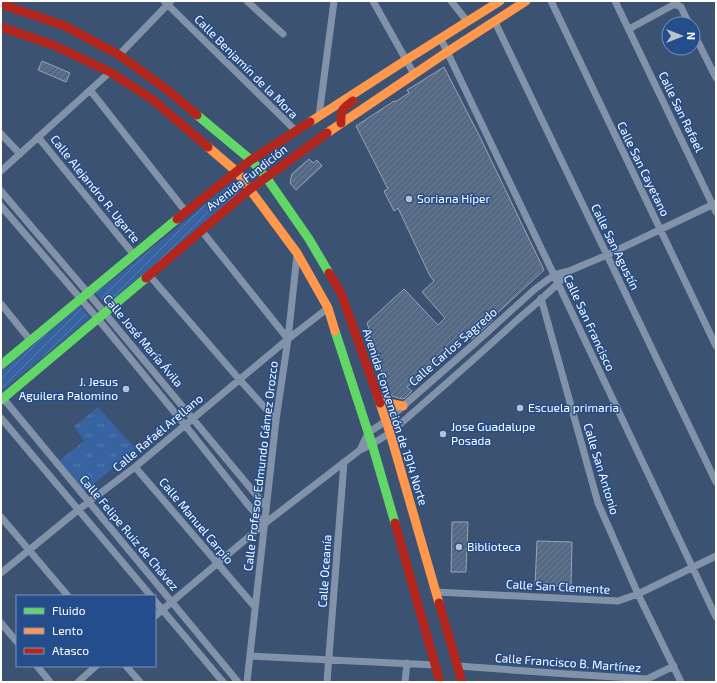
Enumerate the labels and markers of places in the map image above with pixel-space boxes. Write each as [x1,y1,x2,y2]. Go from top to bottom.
place label: Soriana Híper [417,191,491,205]
marker: Soriana Híper [404,194,414,204]
place label: J. Jesus Aguilera Palomino [19,374,118,402]
marker: J. Jesus Aguilera Palomino [121,384,131,394]
place label: Escuela primaria [528,400,619,414]
marker: Escuela primaria [515,403,525,413]
place label: Jose Guadalupe Posada [451,419,535,447]
marker: Jose Guadalupe Posada [438,429,448,439]
place label: Biblioteca [467,539,521,553]
marker: Biblioteca [454,542,464,552]

